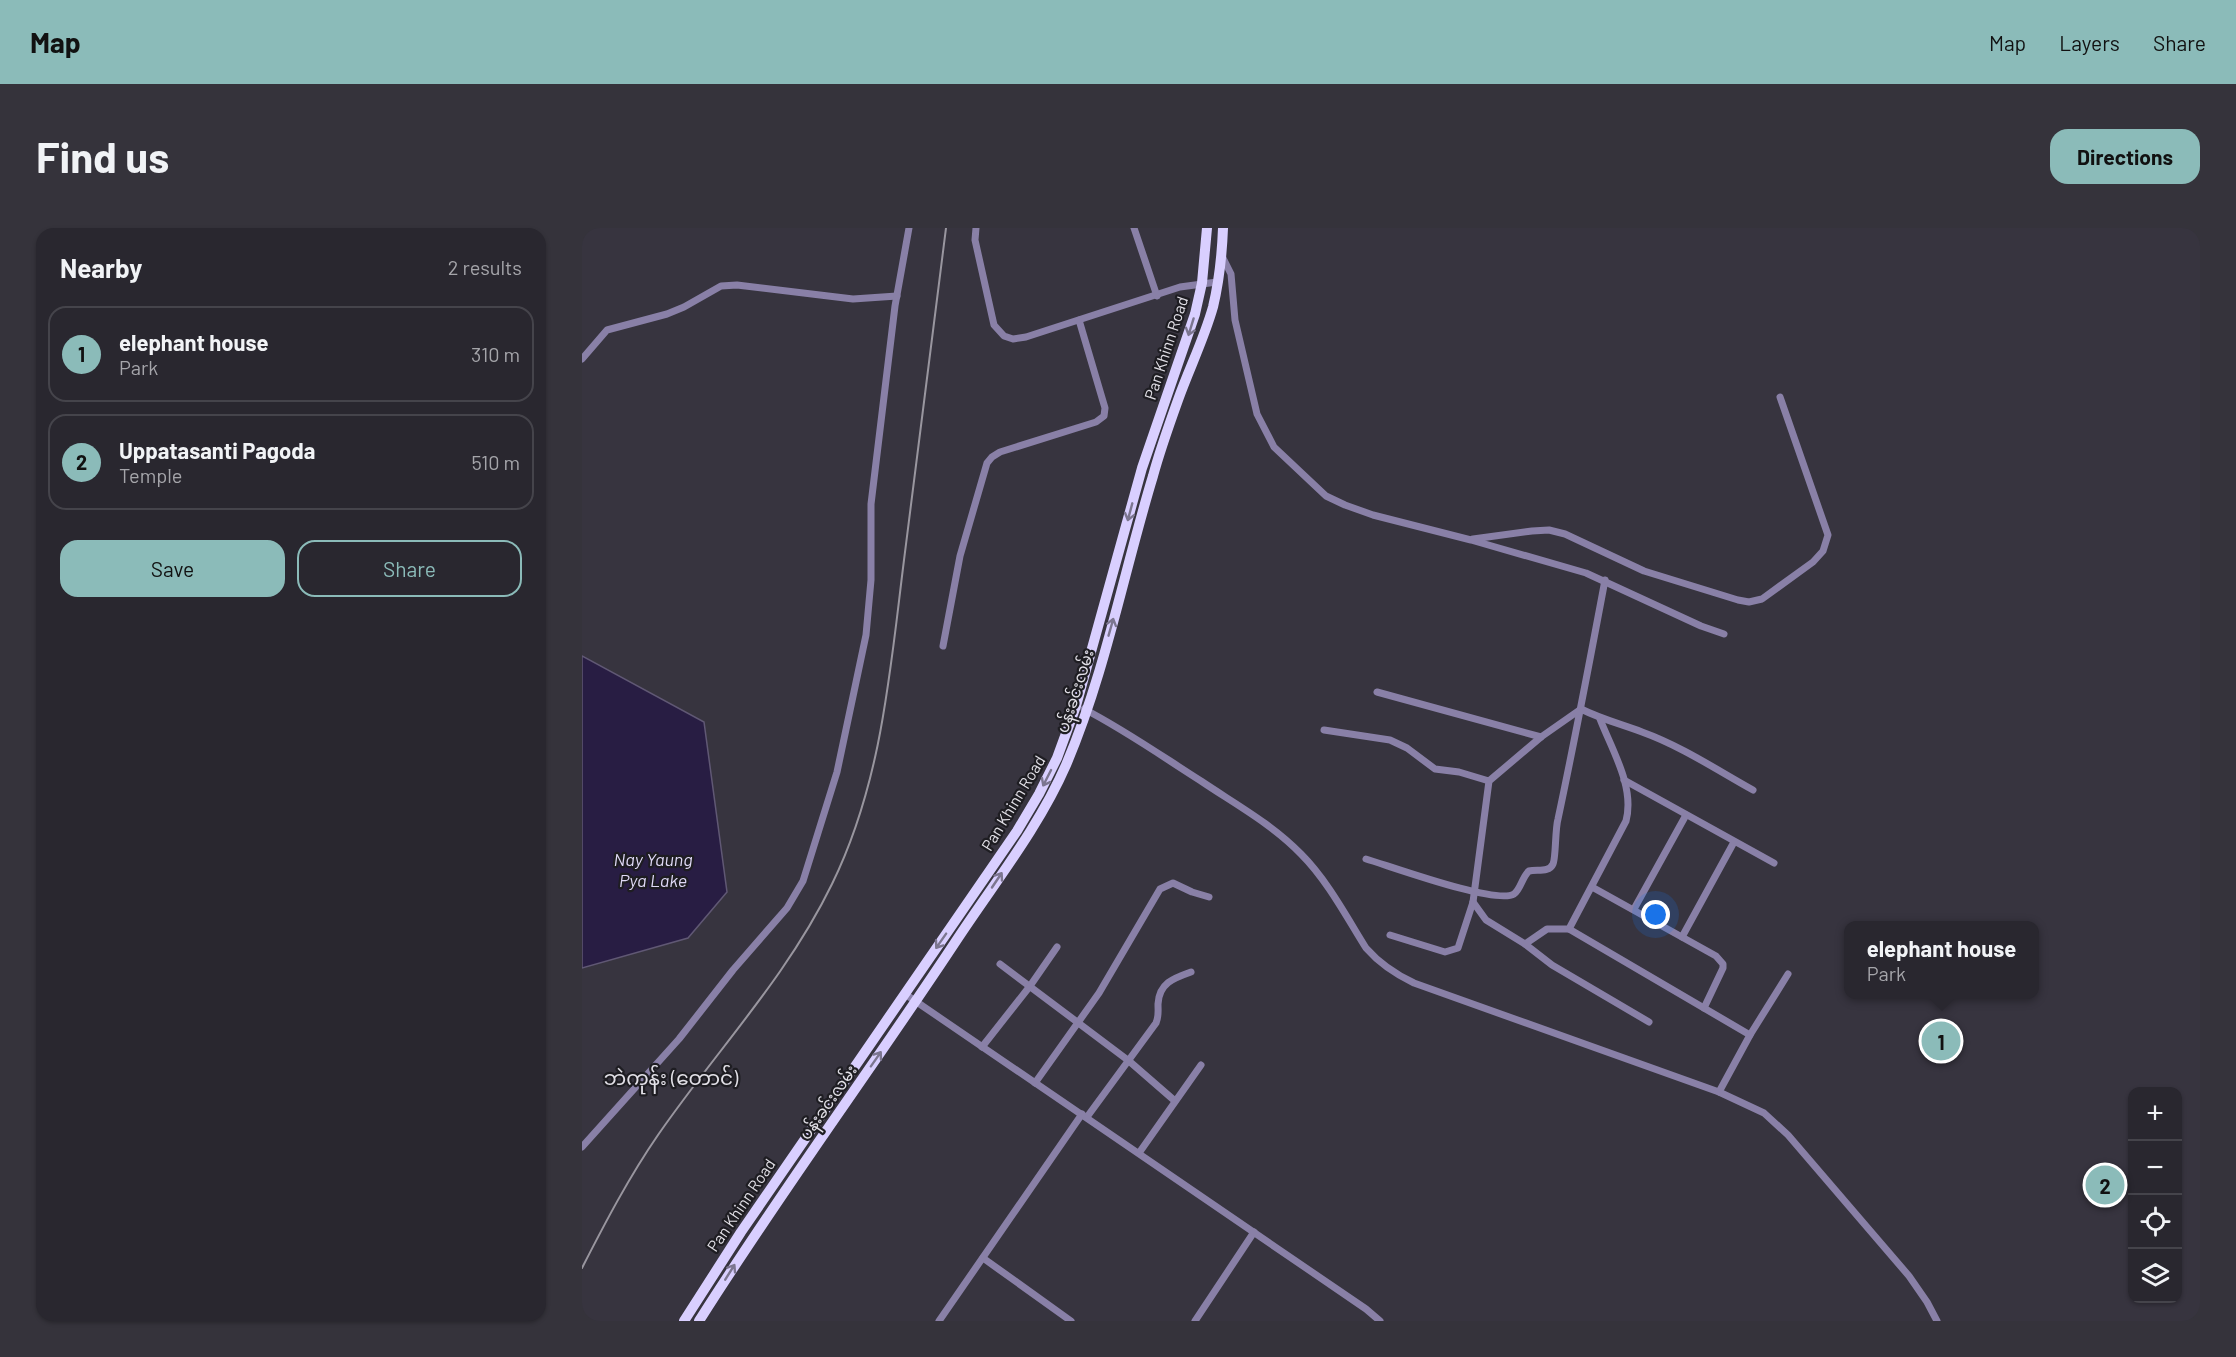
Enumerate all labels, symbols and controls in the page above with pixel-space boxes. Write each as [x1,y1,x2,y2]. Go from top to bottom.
text: Map [30,25,81,59]
text: Map [1989,30,2026,55]
text: Layers [2059,30,2120,55]
text: Share [2153,30,2206,55]
button: Directions [2050,129,2200,184]
text: Find us [36,131,169,181]
text: Nearby [60,252,142,283]
text: 2 results [448,255,522,279]
street label: Pan Khinn Road [1140,294,1191,402]
one-way arrow [1185,317,1196,336]
text: elephant house [119,329,269,355]
text: 1 [78,342,85,366]
text: 310 m [471,342,520,366]
text: Park [119,355,158,379]
text: Uppatasanti Pagoda [119,437,315,463]
text: 2 [76,450,87,474]
text: 510 m [471,450,520,474]
text: Temple [119,463,182,487]
one-way arrow [1123,502,1135,521]
button: Save [60,540,285,597]
button: Share [297,540,522,597]
one-way arrow [1106,618,1117,637]
street label: ပန်းခင်းလမ်း [1051,646,1102,737]
street label: Pan Khinn Road [977,752,1048,854]
one-way arrow [1041,768,1053,786]
water label: Nay Yaung Pya Lake [613,848,693,891]
one-way arrow [991,872,1003,889]
your location [1641,900,1670,929]
popup [1844,921,2039,999]
one-way arrow [935,932,947,949]
text: elephant house [1867,935,2016,961]
text: Park [1867,961,1906,985]
pin: 1 [1922,1018,1960,1064]
one-way arrow [870,1051,882,1068]
street label: ပန်းခင်းလမ်း [794,1060,864,1145]
district label: ဘဲကုန်း (တောင်) [604,1064,739,1095]
map controls [2128,1087,2182,1303]
button: + [2128,1087,2182,1141]
button: − [2128,1141,2182,1195]
street label: Pan Khinn Road [703,1155,779,1255]
pin: 2 [2086,1162,2125,1208]
button: locate [2128,1195,2182,1249]
button: layers [2128,1249,2182,1303]
one-way arrow [724,1264,736,1280]

